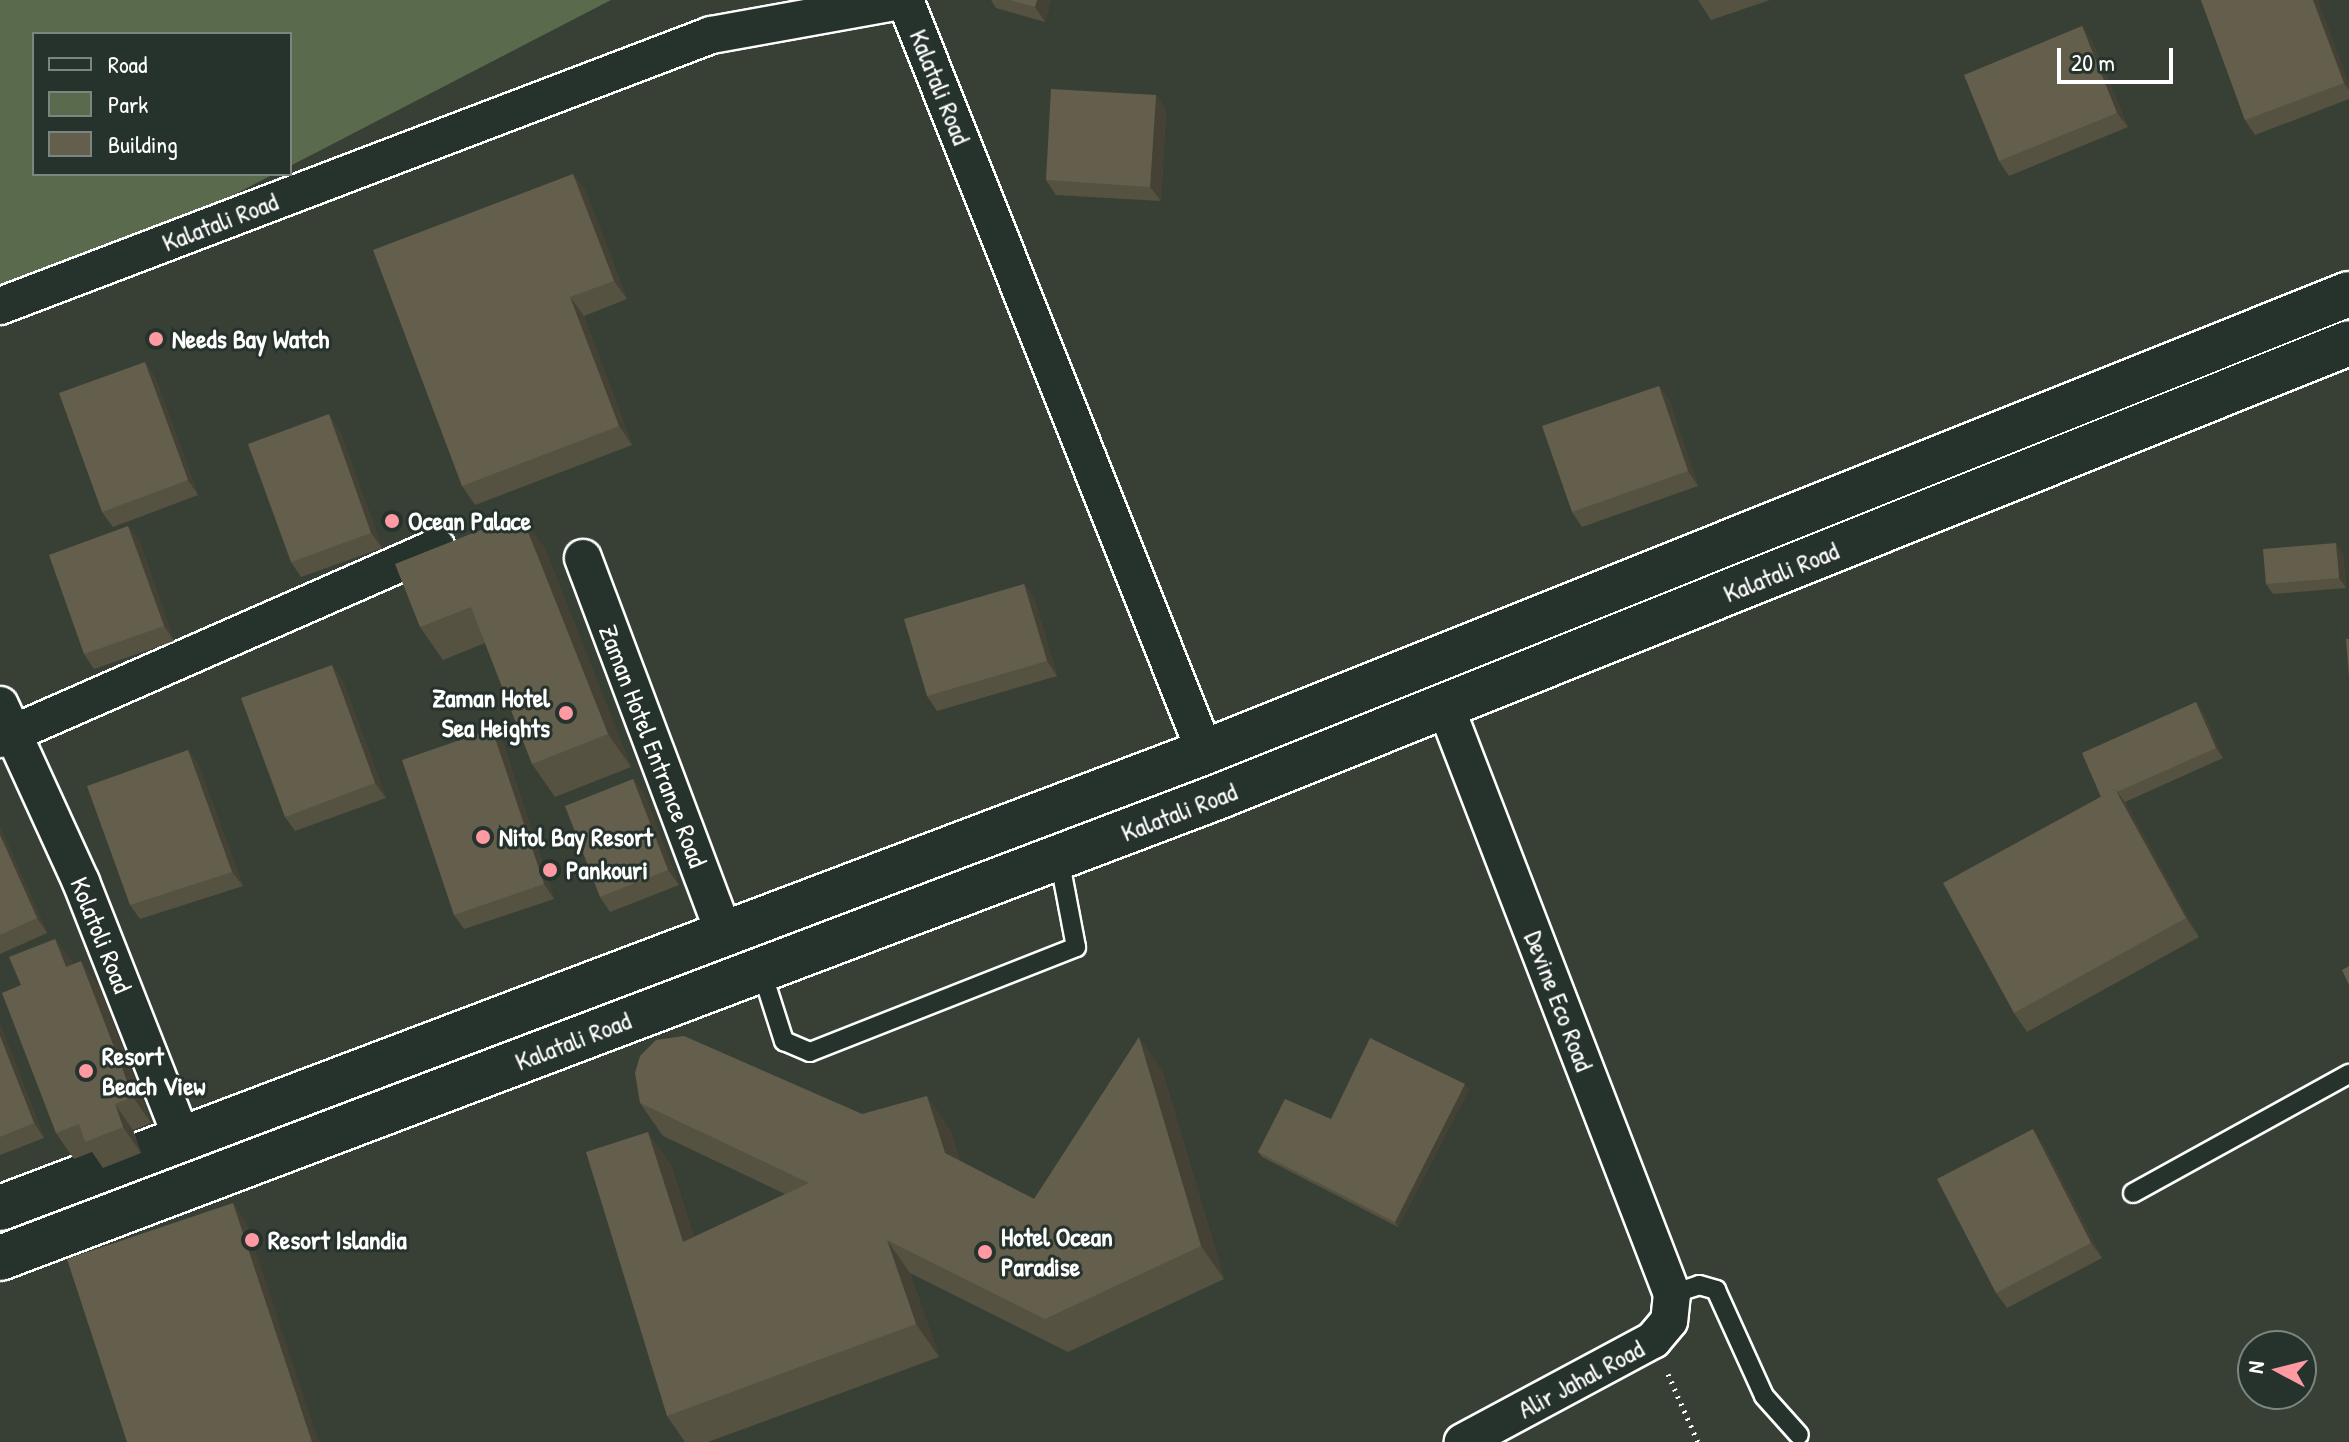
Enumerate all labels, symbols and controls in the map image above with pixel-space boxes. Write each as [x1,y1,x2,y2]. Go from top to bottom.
street label: Kalatali Road [903,25,977,149]
legend [32,32,292,176]
scale bar [2061,32,2177,82]
text: 20 m [2071,46,2115,78]
text: Road [108,48,147,80]
text: Park [108,88,148,120]
text: Building [108,128,178,160]
street label: Kalatali Road [158,186,282,258]
place label: Needs Bay Watch [172,323,329,355]
marker: Needs Bay Watch [147,330,165,348]
place label: Ocean Palace [408,505,531,537]
marker: Ocean Palace [383,512,401,530]
street label: Kalatali Road [1719,535,1843,609]
street label: Zaman Hotel Entrance Road [592,620,714,872]
place label: Zaman Hotel Sea Heights [432,682,550,744]
marker: Zaman Hotel Sea Heights [557,704,575,722]
street label: Kalatali Road [1117,776,1241,848]
place label: Nitol Bay Resort [499,821,653,853]
marker: Nitol Bay Resort [474,828,492,846]
place label: Pankouri [566,854,648,886]
marker: Pankouri [541,861,559,879]
street label: Kolatoli Road [64,873,138,997]
street label: Devine Eco Road [1518,926,1600,1076]
street label: Kalatali Road [511,1005,635,1077]
place label: Resort Beach View [102,1040,206,1102]
marker: Resort Beach View [77,1062,95,1080]
place label: Hotel Ocean Paradise [1001,1221,1113,1282]
place label: Resort Islandia [268,1224,407,1256]
marker: Resort Islandia [243,1231,261,1249]
marker: Hotel Ocean Paradise [976,1243,994,1261]
north arrow [2237,1330,2317,1410]
street label: Alir Jahal Road [1513,1333,1649,1425]
text: N [2240,1360,2271,1375]

